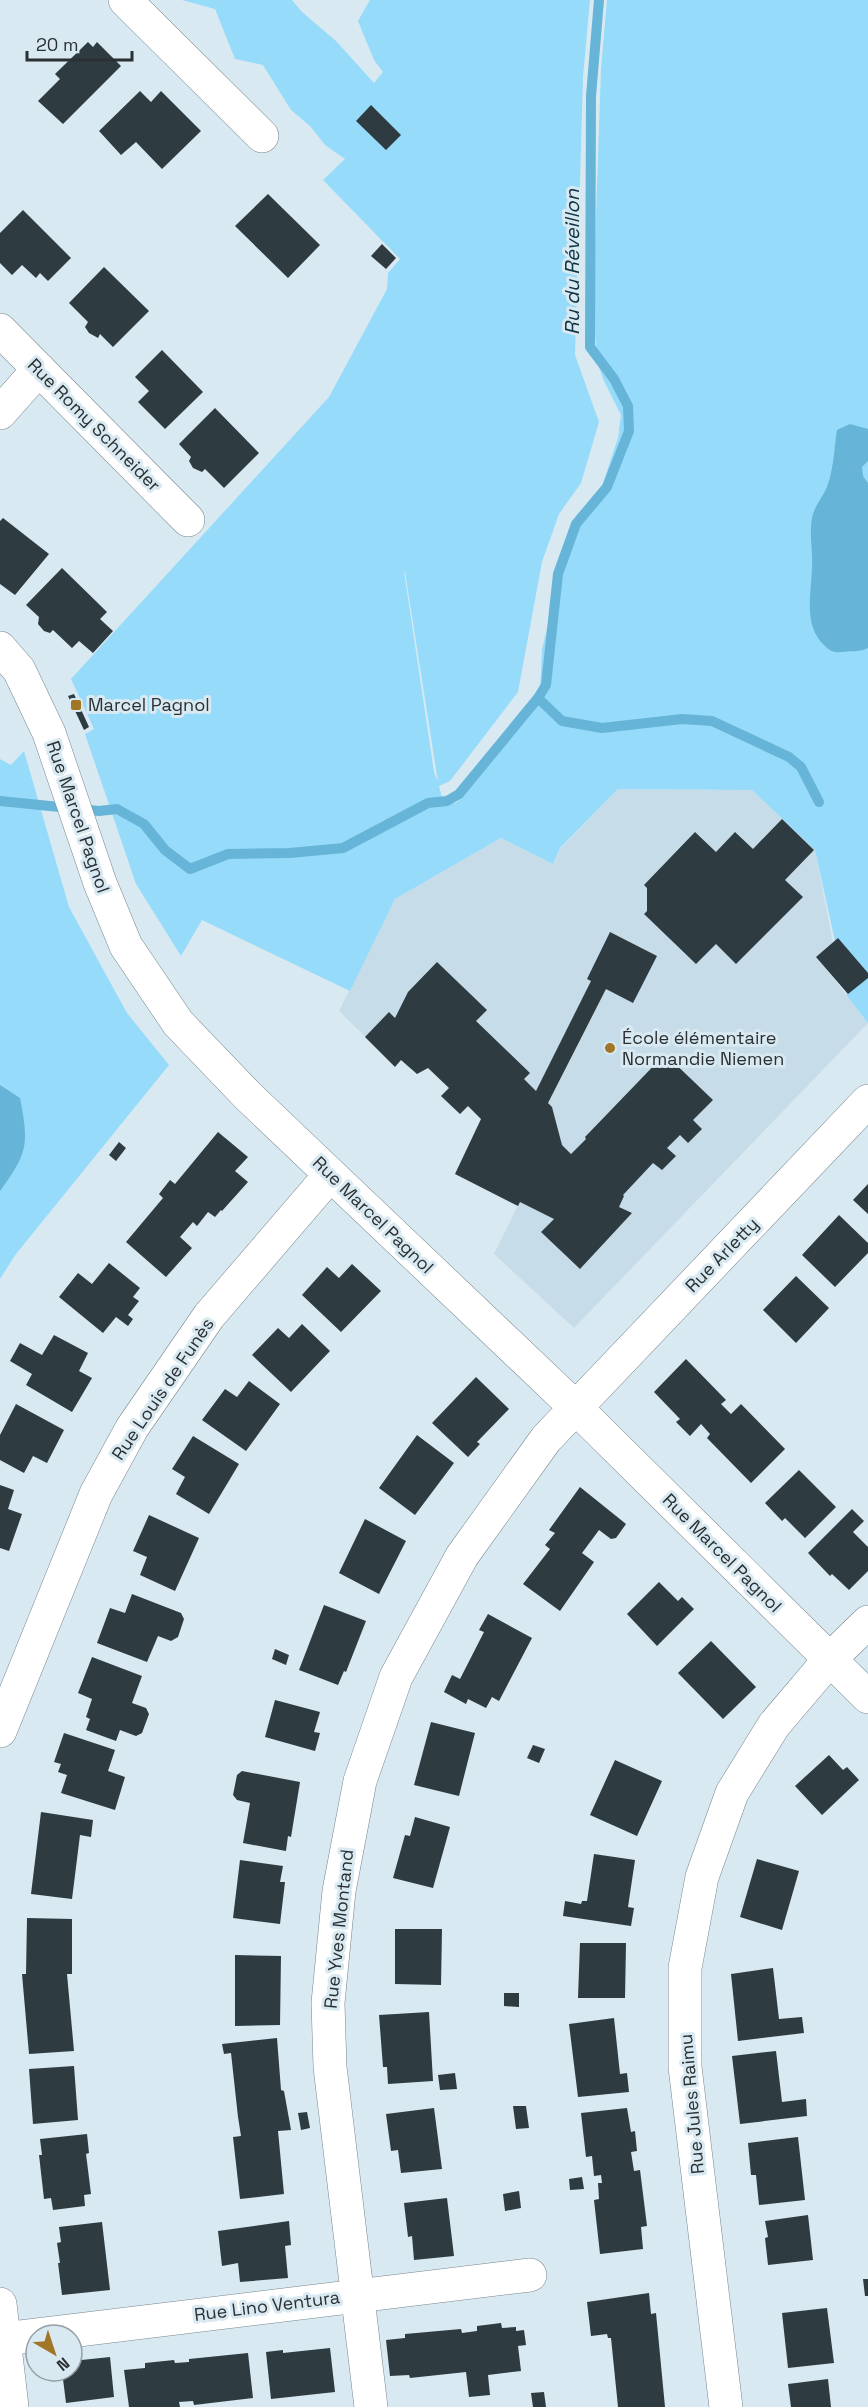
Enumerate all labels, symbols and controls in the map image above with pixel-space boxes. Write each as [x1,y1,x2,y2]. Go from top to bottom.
scale bar [27,24,132,62]
text: 20 m [36,33,79,56]
water label: Ru du Réveillon [559,188,585,335]
street label: Rue Romy Schneider [23,353,166,496]
place label: Marcel Pagnol [88,693,210,716]
marker: Marcel Pagnol [69,698,83,712]
street label: Rue Marcel Pagnol [42,738,115,896]
place label: École élémentaire Normandie Niemen [622,1026,784,1070]
marker: École élémentaire Normandie Niemen [603,1041,617,1055]
street label: Rue Marcel Pagnol [308,1151,439,1278]
street label: Rue Arletty [680,1212,763,1297]
street label: Rue Louis de Funès [106,1313,219,1464]
street label: Rue Marcel Pagnol [658,1488,787,1617]
street label: Rue Yves Montand [319,1848,358,2010]
street label: Rue Jules Raimu [674,2033,709,2175]
street label: Rue Lino Ventura [193,2285,341,2326]
north arrow [24,2323,84,2383]
text: N [52,2353,74,2376]

